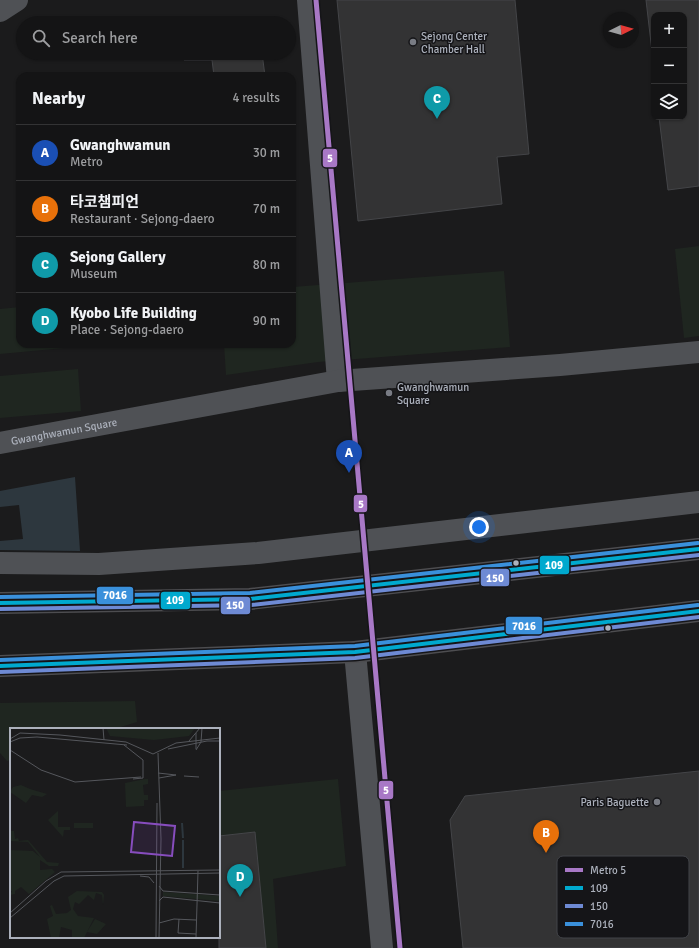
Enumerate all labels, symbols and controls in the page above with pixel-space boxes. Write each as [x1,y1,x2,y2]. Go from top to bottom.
north arrow [603,12,639,48]
map controls [651,12,687,120]
button: + [651,12,687,48]
search box [16,16,296,60]
icon: search [30,27,52,49]
text: Search here [62,29,138,47]
place label: Sejong Center Chamber Hall [421,30,487,56]
marker: Sejong Center Chamber Hall [408,37,418,47]
button: − [651,48,687,84]
button: layers [651,84,687,120]
pin: C [424,86,450,119]
text: Nearby [32,88,85,109]
text: 4 results [232,90,280,106]
text: Gwanghwamun [70,136,171,154]
text: A [41,145,49,161]
text: 30 m [253,145,280,161]
line badge: 5 [322,148,338,168]
text: 5 [327,152,333,165]
text: Metro [70,154,103,170]
text: 타코챔피언 [70,193,139,211]
text: B [41,201,49,217]
text: 70 m [253,201,280,217]
text: Restaurant · Sejong-daero [70,211,215,227]
text: Sejong Gallery [70,248,166,266]
text: C [41,257,49,273]
text: 80 m [253,257,280,273]
text: Museum [70,266,117,282]
text: Kyobo Life Building [70,304,197,322]
text: D [41,313,49,329]
text: 90 m [253,313,280,329]
text: Place · Sejong-daero [70,322,184,338]
place label: Gwanghwamun Square [397,381,469,407]
marker: Gwanghwamun Square [384,388,394,398]
street label: Gwanghwamun Square [10,415,118,447]
pin: A [336,440,362,473]
line badge: 5 [353,494,368,513]
text: 5 [358,498,364,511]
your location [469,517,489,537]
line badge: 109 [539,555,570,575]
unlabelled marker [511,558,521,568]
text: 109 [545,559,563,572]
line badge: 150 [480,568,510,587]
text: 150 [486,572,504,585]
line badge: 7016 [96,586,134,605]
text: 7016 [103,589,127,602]
line badge: 109 [160,591,191,610]
text: 109 [166,594,184,607]
line badge: 150 [220,596,251,615]
text: 150 [226,599,244,612]
line badge: 7016 [505,616,543,635]
text: 7016 [512,620,536,633]
unlabelled marker [603,623,613,633]
inset map [10,728,220,938]
line badge: 5 [378,780,394,800]
text: 5 [383,784,389,797]
place label: Paris Baguette [580,796,649,809]
marker: Paris Baguette [652,797,662,807]
pin: B [533,820,559,853]
legend [557,856,689,938]
pin: D [227,864,253,897]
text: Metro 5 [590,864,626,877]
text: 109 [590,882,608,895]
text: 150 [590,900,608,913]
text: 7016 [590,918,614,931]

